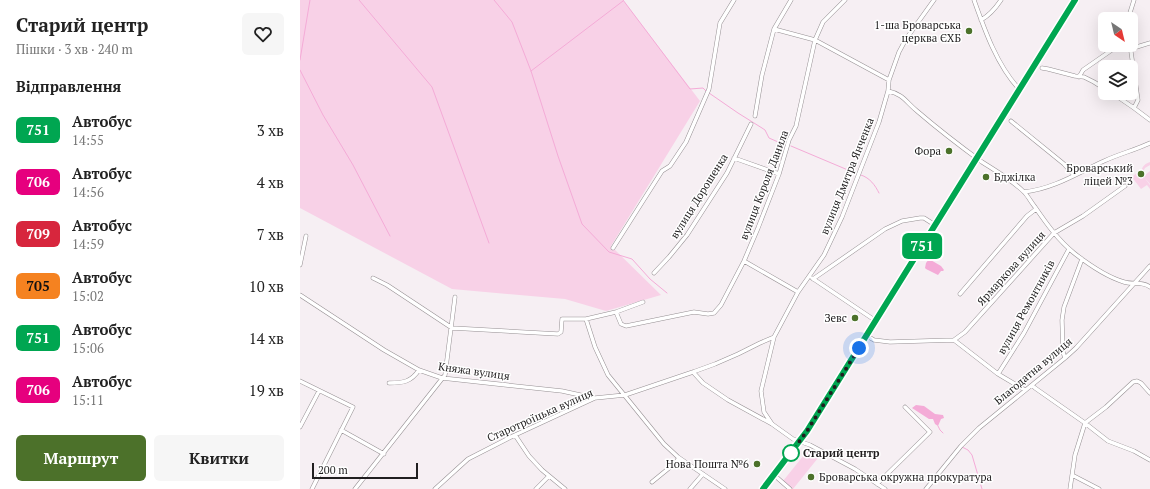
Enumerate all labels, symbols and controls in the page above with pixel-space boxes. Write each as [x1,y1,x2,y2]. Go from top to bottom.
text: Старий центр [16,12,148,37]
north arrow [1098,12,1138,52]
map controls [1098,12,1138,100]
button: heart [242,13,284,55]
place label: 1-ша Броварська церква ЄХБ [874,18,961,45]
marker: 1-ша Броварська церква ЄХБ [964,26,974,36]
text: Пішки · 3 хв · 240 m [16,40,133,58]
button: layers [1098,60,1138,100]
text: Відправлення [16,76,121,96]
text: Автобус [72,111,132,131]
street label: вулиця Дмитра Янченка [817,115,877,237]
text: 751 [26,120,50,139]
text: 3 хв [257,120,284,140]
street label: вулиця Короля Данила [737,128,792,242]
text: 14:55 [72,131,104,149]
place label: Фора [914,144,941,158]
marker: Фора [944,146,954,156]
street label: вулиця Дорошенка [667,150,731,241]
place label: Броварський ліцей №3 [1066,161,1133,188]
text: Автобус [72,163,132,183]
marker: Броварський ліцей №3 [1136,169,1146,179]
place label: Бджілка [994,170,1036,184]
text: 706 [26,172,50,191]
text: 4 хв [257,172,284,192]
marker: Бджілка [981,172,991,182]
text: 14:56 [72,183,104,201]
text: Автобус [72,215,132,235]
text: 709 [26,224,50,243]
text: 7 хв [257,224,284,244]
street label: Ярмаркова вулиця [974,228,1048,308]
line badge: 751 [899,233,945,259]
text: 14:59 [72,235,104,253]
text: 751 [910,236,934,255]
street label: вулиця Ремонтників [994,257,1058,357]
text: Автобус [72,267,132,287]
text: 705 [26,276,50,295]
text: 10 хв [249,276,284,296]
text: 15:02 [72,287,104,305]
place label: Зевс [824,311,847,325]
marker: Зевс [850,313,860,323]
text: Автобус [72,319,132,339]
text: 751 [26,328,50,347]
text: 14 хв [249,328,284,348]
street label: Благодатна вулиця [991,334,1075,408]
your location [849,338,869,358]
text: 15:06 [72,339,104,357]
street label: Княжа вулиця [437,359,511,383]
text: Автобус [72,371,132,391]
text: 706 [26,380,50,399]
text: 19 хв [249,380,284,400]
street label: Старотроїцька вулиця [485,385,595,445]
text: 15:11 [72,391,104,409]
button: Маршрут [16,435,146,481]
button: Квитки [154,435,284,481]
marker: Старий центр [782,444,800,462]
place label: Старий центр [803,446,880,460]
place label: Нова Пошта №6 [666,457,749,471]
marker: Нова Пошта №6 [752,459,762,469]
scale bar [312,461,418,480]
text: 200 m [318,463,348,477]
place label: Броварська окружна прокуратура [819,470,993,484]
marker: Броварська окружна прокуратура [806,472,816,482]

